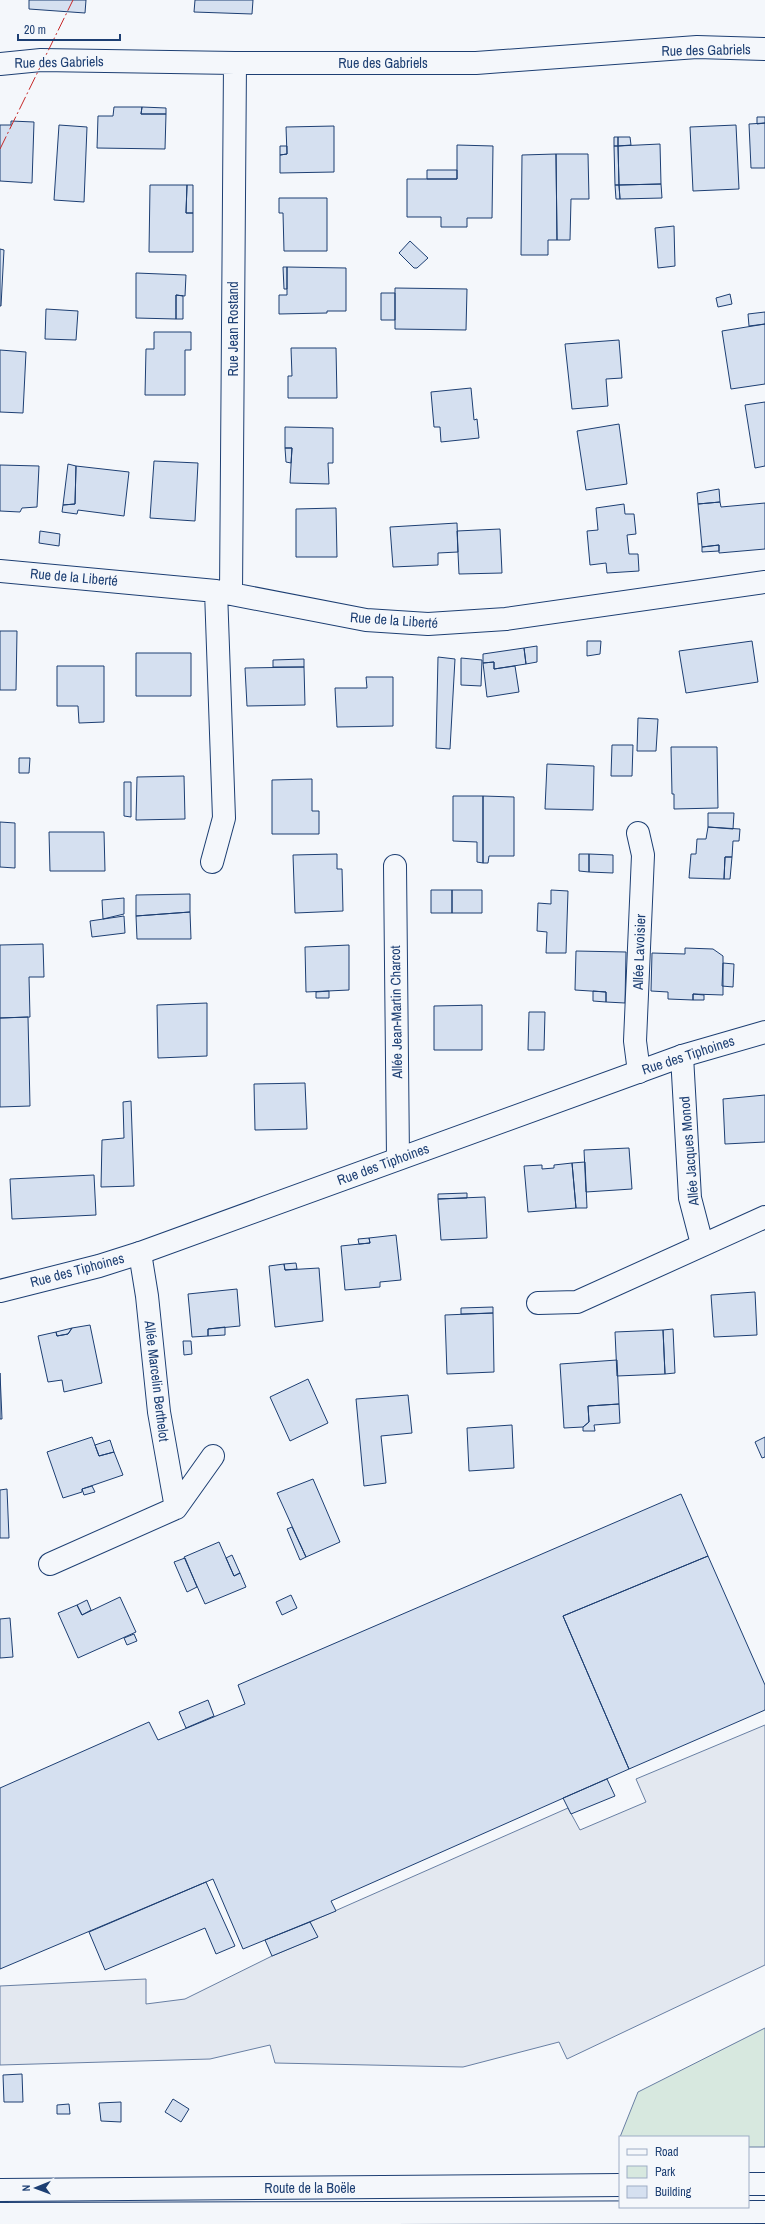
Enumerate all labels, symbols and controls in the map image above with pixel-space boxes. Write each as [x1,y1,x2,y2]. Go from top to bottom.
scale bar [18,16,120,42]
text: 20 m [24,22,46,38]
street label: Rue des Gabriels [661,40,751,60]
street label: Rue des Gabriels [14,52,104,72]
street label: Rue des Gabriels [338,54,428,72]
street label: Rue Jean Rostand [224,281,242,377]
street label: Rue de la Liberté [29,564,119,590]
street label: Rue de la Liberté [349,608,439,632]
street label: Allée Lavoisier [629,914,649,991]
street label: Allée Jean-Martin Charcot [386,945,406,1080]
street label: Rue des Tiphoines [639,1031,737,1078]
street label: Allée Jacques Monod [675,1096,703,1207]
street label: Rue des Tiphoines [335,1139,432,1189]
street label: Rue des Tiphoines [28,1249,126,1291]
street label: Allée Marcelin Berthelot [141,1318,173,1443]
legend [619,2136,749,2208]
text: Road [655,2144,679,2160]
text: Park [655,2164,675,2180]
north arrow [16,2168,56,2208]
street label: Route de la Boële [264,2179,356,2197]
text: Building [655,2184,692,2200]
text: N [19,2185,33,2192]

